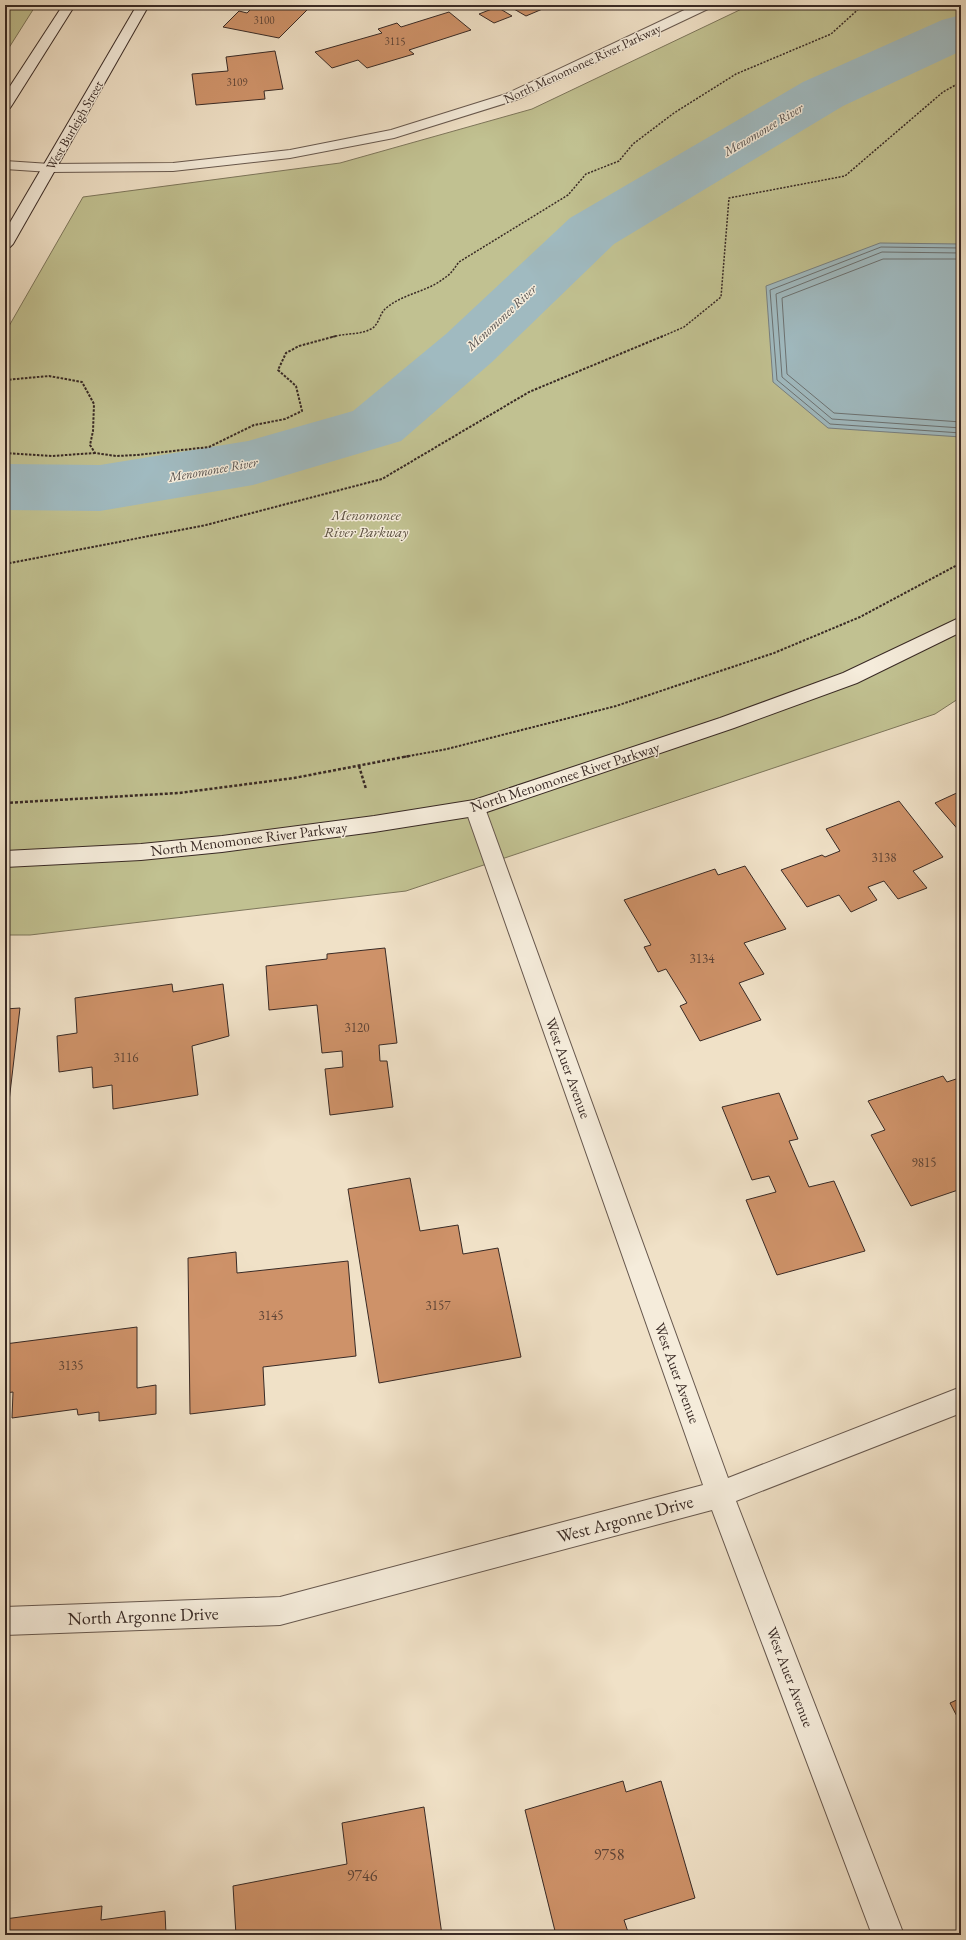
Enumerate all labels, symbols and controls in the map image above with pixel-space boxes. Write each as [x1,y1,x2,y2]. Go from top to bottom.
house number: 3100 [253,13,275,27]
street label: North Menomonee River Parkway [501,19,664,107]
house number: 3115 [384,34,406,48]
house number: 3109 [226,75,248,89]
street label: West Burleigh Street [42,78,107,173]
water label: Menomonee River [719,98,807,160]
water label: Menomonee River [462,280,541,355]
water label: Menomonee River [166,453,260,486]
park label: Menomonee River Parkway [324,505,408,541]
street label: North Menomonee River Parkway [468,737,662,816]
street label: North Menomonee River Parkway [149,817,349,860]
house number: 3138 [872,849,896,866]
house number: 3134 [690,950,715,967]
street label: West Auer Avenue [541,1015,596,1121]
house number: 3120 [345,1019,369,1036]
house number: 3116 [114,1049,138,1066]
house number: 9815 [912,1154,936,1171]
house number: 3157 [426,1297,451,1314]
house number: 3145 [259,1307,283,1324]
street label: West Auer Avenue [650,1320,705,1426]
house number: 3135 [59,1357,83,1374]
street label: West Argonne Drive [554,1489,695,1548]
street label: North Argonne Drive [67,1601,219,1630]
street label: West Auer Avenue [763,1624,818,1730]
house number: 9758 [594,1844,625,1865]
house number: 9746 [347,1865,378,1886]

